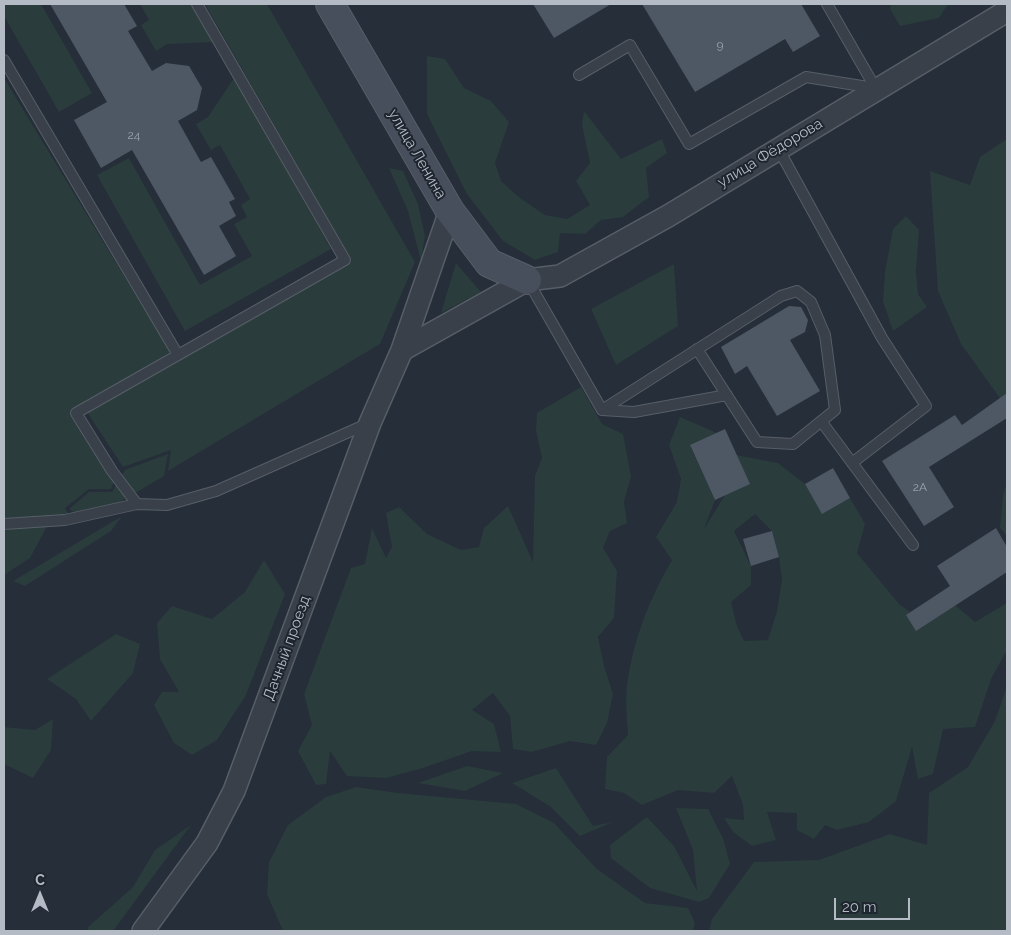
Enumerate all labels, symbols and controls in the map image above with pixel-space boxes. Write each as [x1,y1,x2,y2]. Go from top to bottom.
house number: 9 [716,38,724,52]
street label: улица Ленина [384,106,450,202]
street label: улица Фёдорова [714,115,826,191]
house number: 24 [128,128,140,142]
house number: 2А [913,480,927,494]
street label: Дачный проезд [260,593,314,703]
north arrow [15,870,65,920]
text: С [35,872,45,888]
scale bar [836,888,912,920]
text: 20 m [842,898,877,916]

